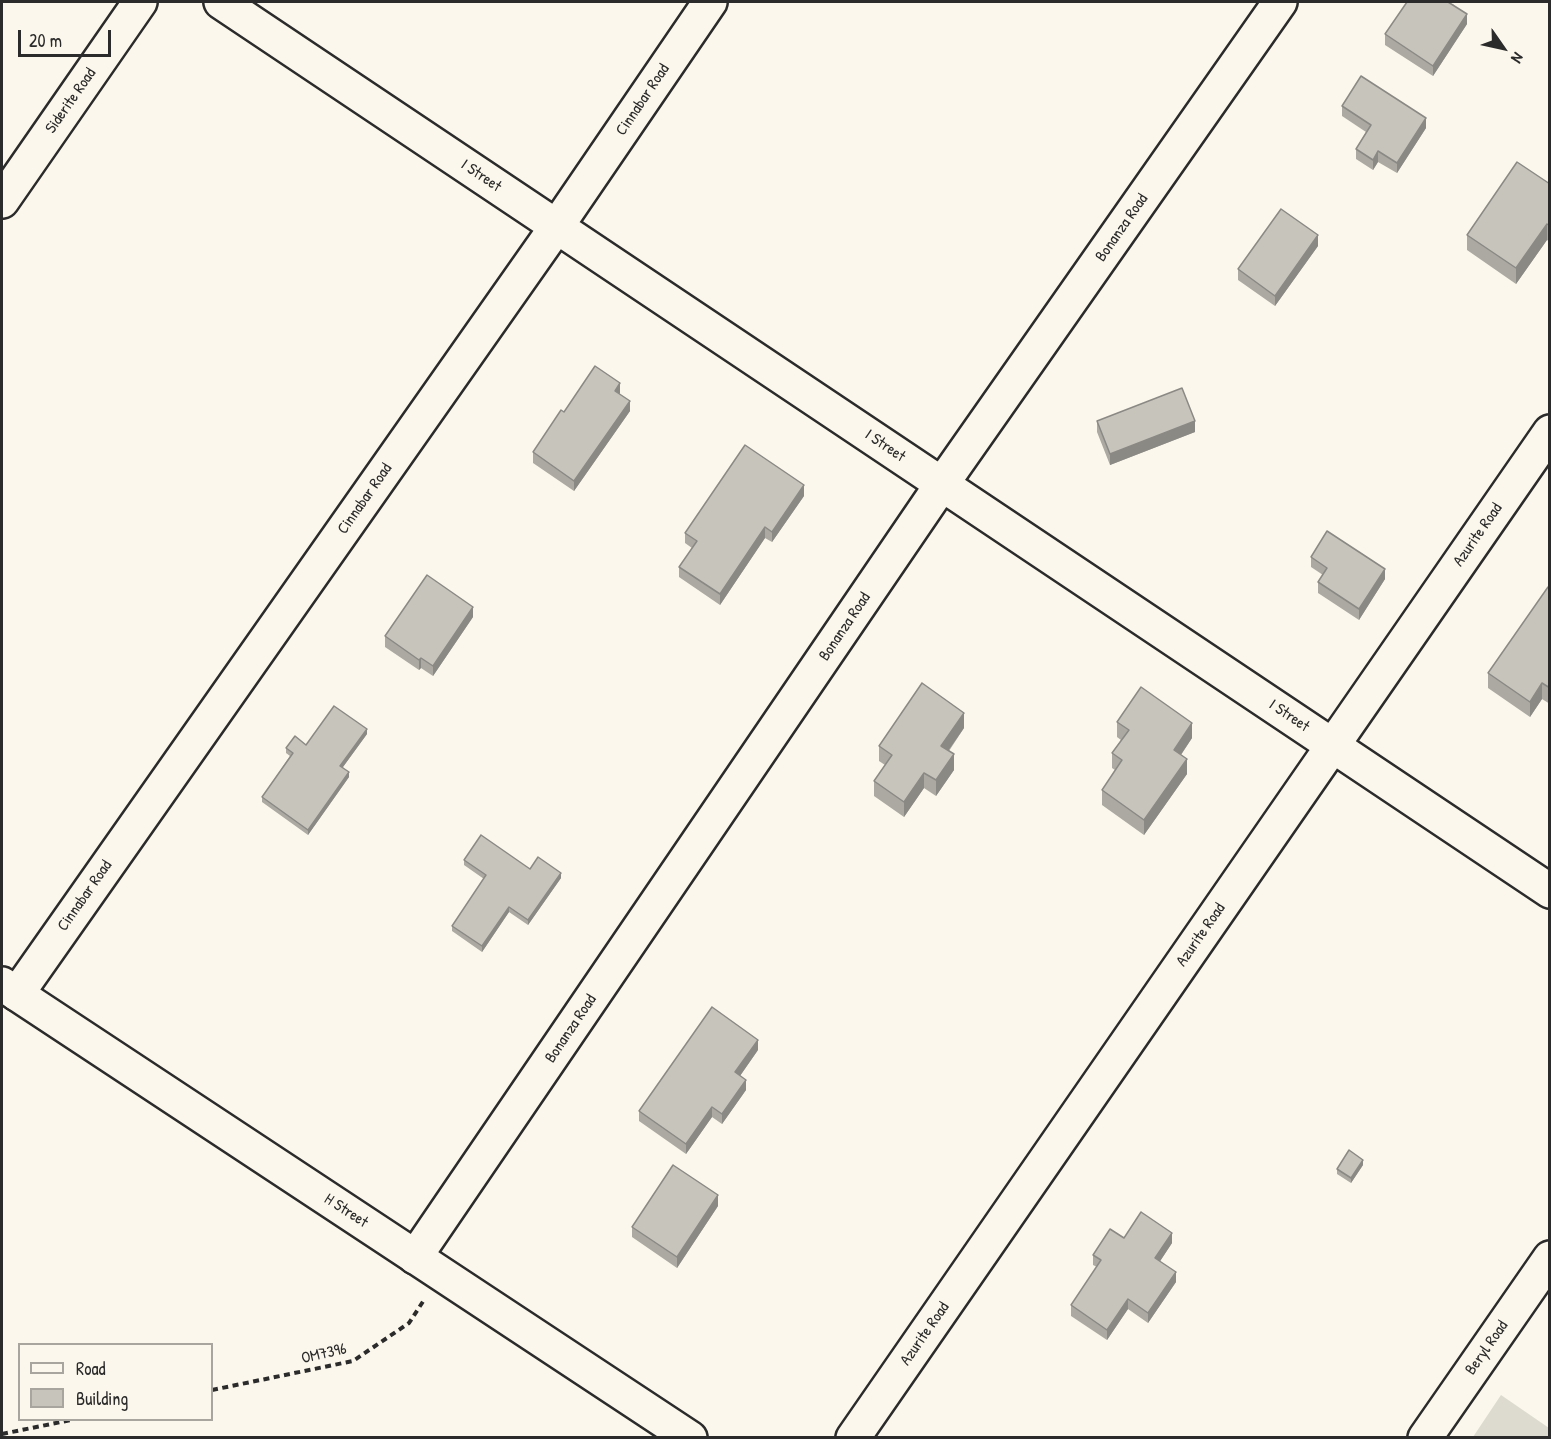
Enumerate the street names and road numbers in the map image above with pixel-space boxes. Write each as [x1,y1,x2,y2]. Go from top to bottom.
street label: Cinnabar Road [612,61,674,139]
street label: Siderite Road [42,65,100,137]
street label: I Street [457,156,505,196]
street label: Bonanza Road [1092,190,1152,266]
street label: I Street [861,426,909,466]
street label: Cinnabar Road [334,460,396,538]
street label: Azurite Road [1449,500,1507,570]
street label: Bonanza Road [815,589,875,665]
street label: I Street [1265,696,1313,736]
street label: Cinnabar Road [54,857,116,935]
street label: Azurite Road [1172,900,1230,970]
street label: Bonanza Road [541,991,601,1067]
street label: H Street [320,1190,372,1232]
street label: Azurite Road [896,1299,954,1369]
street label: Beryl Road [1461,1317,1513,1379]
street label: OM7396 [300,1339,348,1369]

